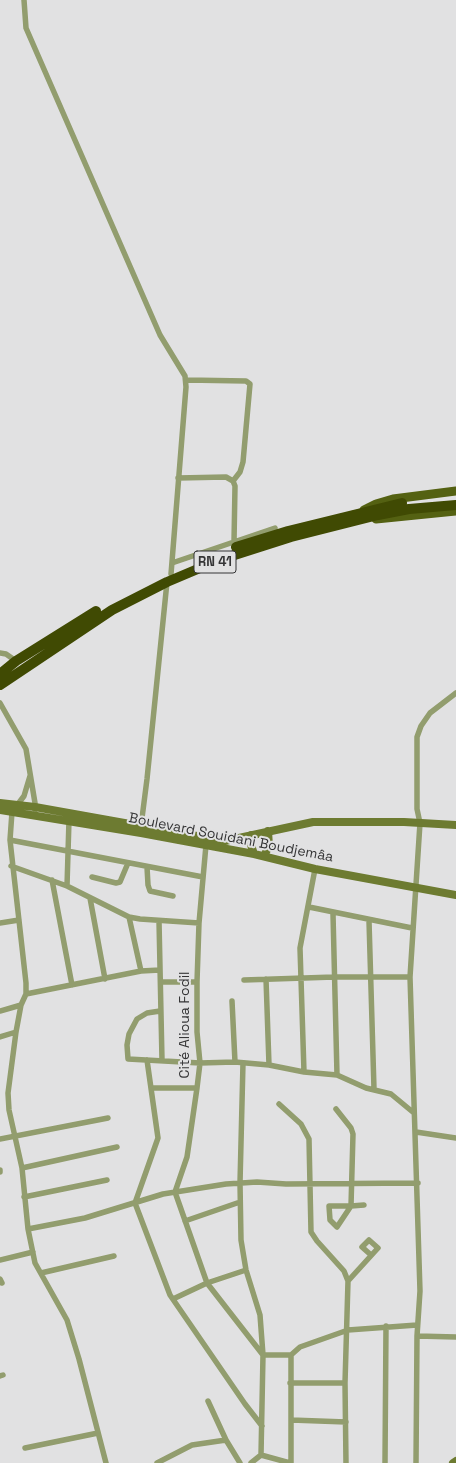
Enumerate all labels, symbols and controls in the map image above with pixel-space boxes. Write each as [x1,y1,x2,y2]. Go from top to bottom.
road number: RN 41 [194,551,236,573]
street label: Boulevard Souidani Boudjemâa [127,810,335,866]
street label: Cité Alioua Fodil [177,971,193,1079]

